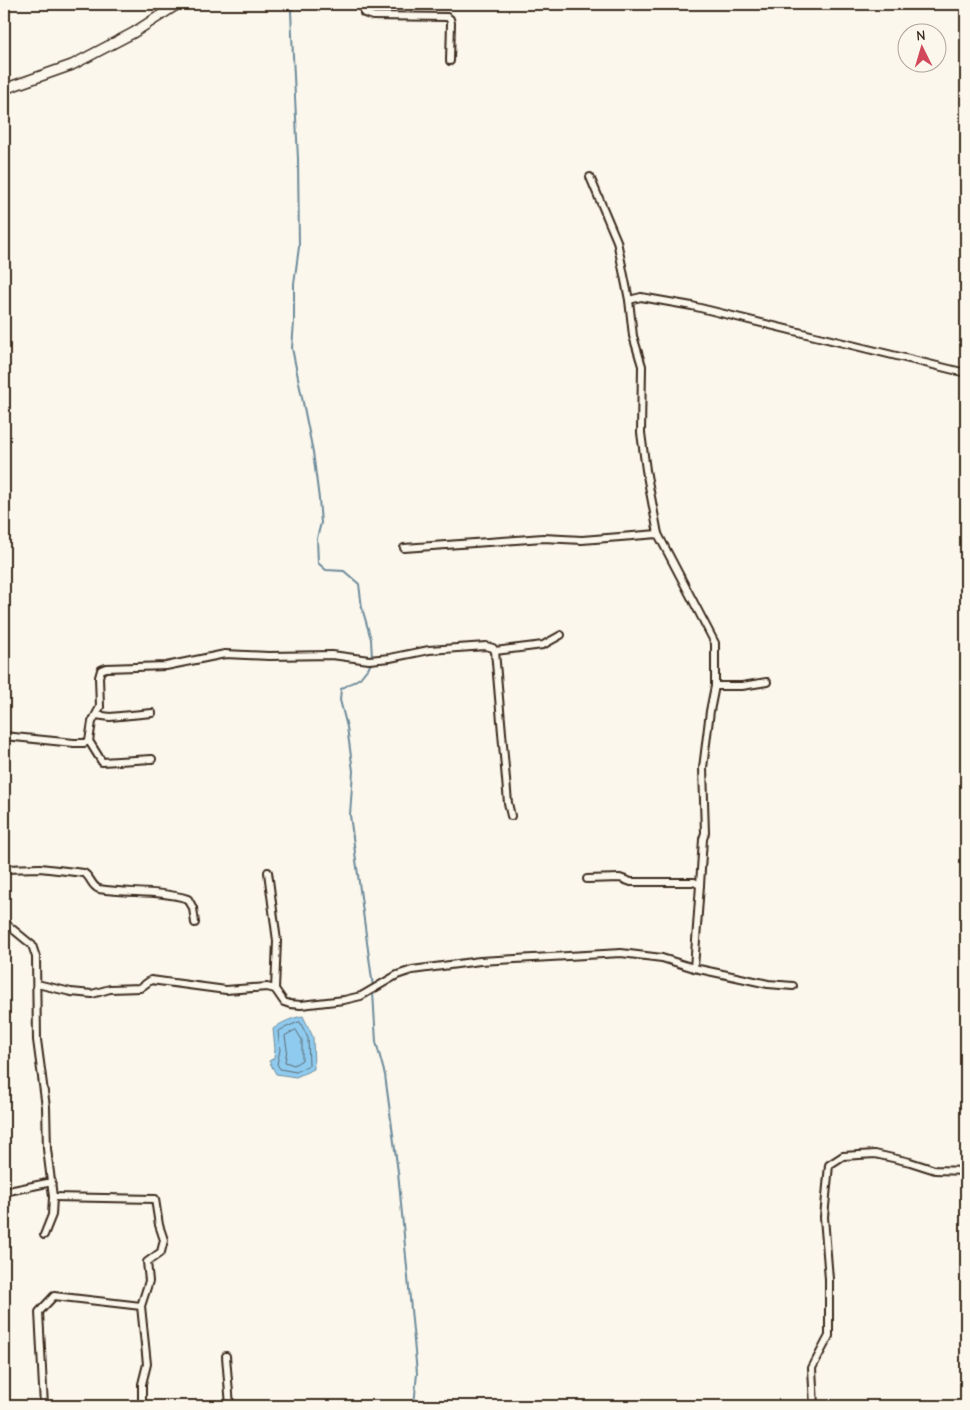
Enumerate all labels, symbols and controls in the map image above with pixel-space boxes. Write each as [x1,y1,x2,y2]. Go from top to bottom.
north arrow [898,22,948,72]
text: N [916,27,926,44]

